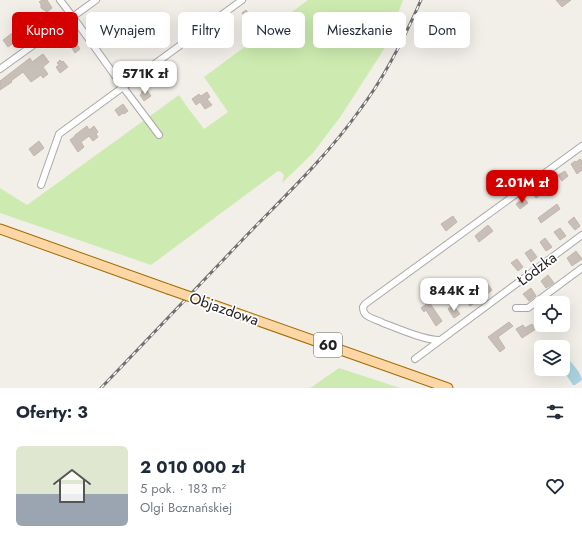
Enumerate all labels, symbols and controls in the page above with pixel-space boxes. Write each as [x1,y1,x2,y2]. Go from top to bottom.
chip: Kupno [12,12,78,48]
chip: Wynajem [86,12,170,48]
chip: Filtry [178,12,234,48]
chip: Nowe [242,12,305,48]
chip: Mieszkanie [313,12,406,48]
chip: Dom [414,12,470,48]
pin: 571K zł [108,61,182,95]
text: 571K zł [122,64,168,83]
pin: 2.01M zł [481,170,563,204]
text: 2.01M zł [495,173,549,192]
street label: Łódzka [512,247,561,292]
pin: 844K zł [417,278,491,312]
text: 844K zł [429,281,479,300]
street label: Objazdowa [186,287,262,331]
map controls [534,296,570,376]
button: locate [534,296,570,332]
road number: 60 [314,333,342,357]
button: layers [534,340,570,376]
text: Oferty: 3 [16,400,88,424]
icon: filters [544,401,566,423]
text: 2 010 000 zł [140,455,245,479]
icon: home [48,462,96,510]
icon: heart [544,475,566,497]
text: 5 pok. · 183 m² [140,479,226,498]
text: Olgi Boznańskiej [140,498,232,517]

